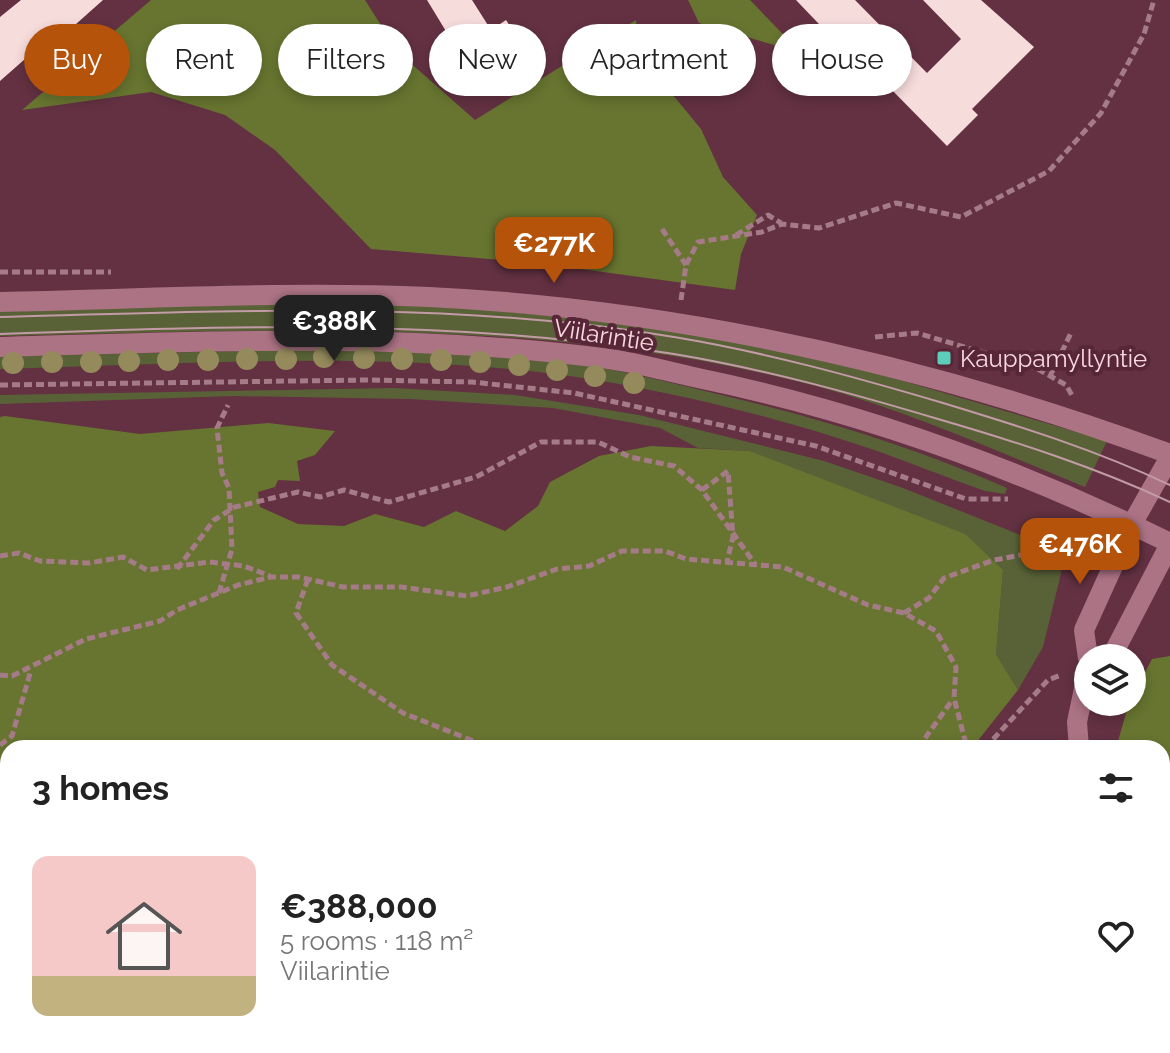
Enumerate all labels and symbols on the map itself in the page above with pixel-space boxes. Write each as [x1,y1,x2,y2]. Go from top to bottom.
pin: €277K [498,217,610,285]
pin: €388K [278,295,390,363]
street label: Viilarintie [552,313,656,357]
place label: Kauppamyllyntie [960,344,1147,373]
marker: Kauppamyllyntie [935,349,953,367]
pin: €476K [1024,518,1136,586]

